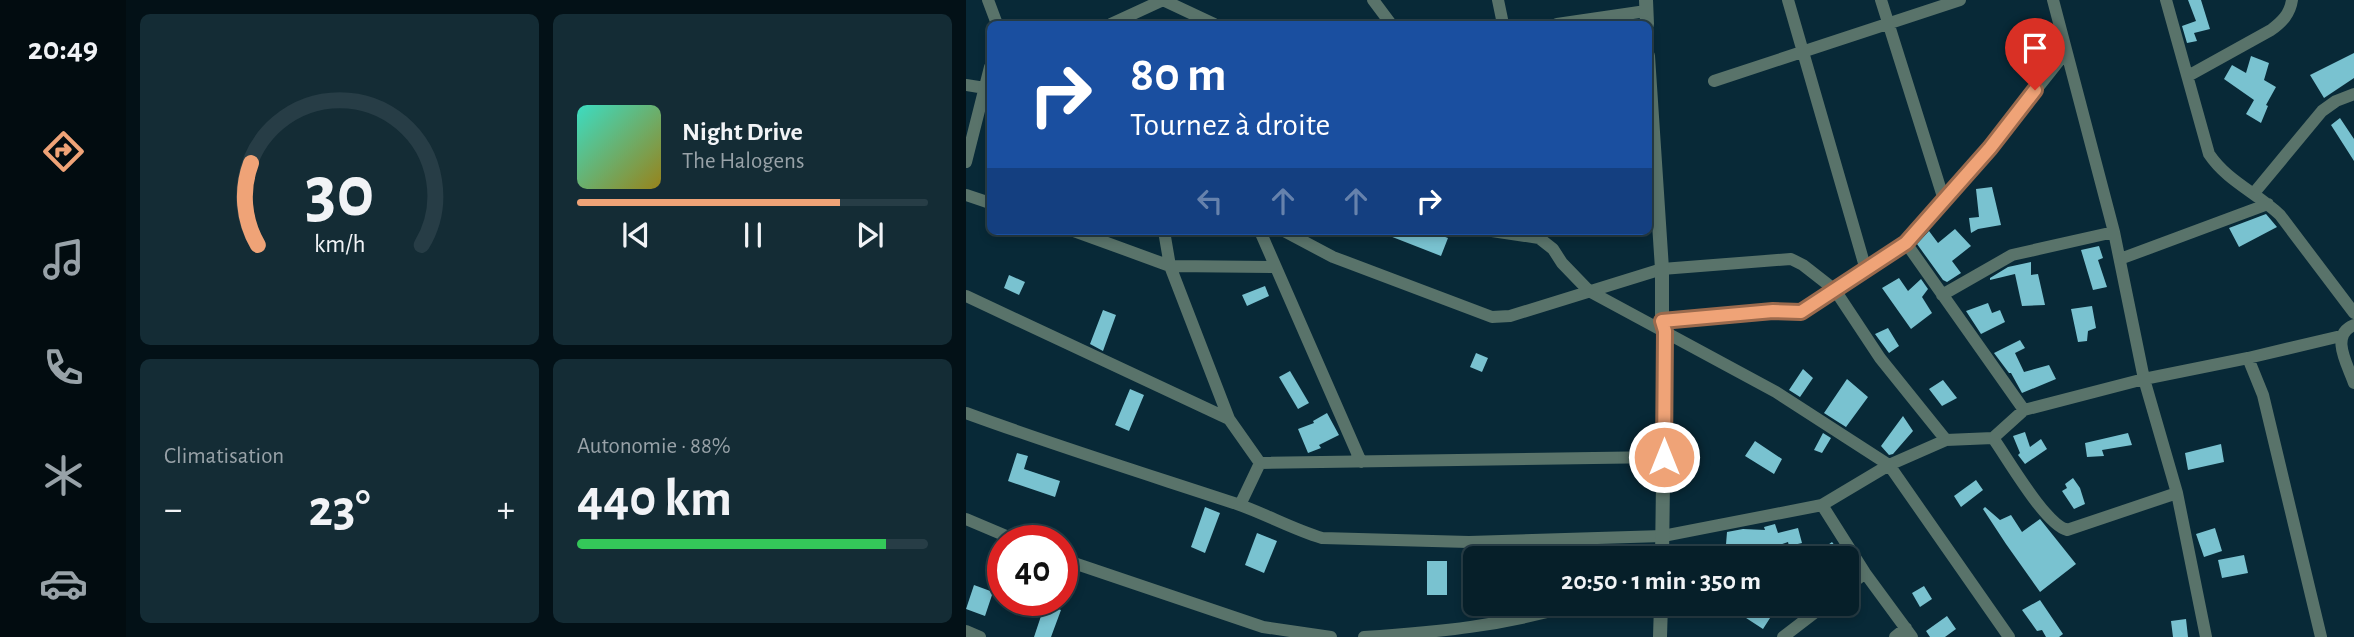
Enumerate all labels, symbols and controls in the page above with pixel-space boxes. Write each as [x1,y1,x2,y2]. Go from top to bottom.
pin [2005,18,2065,90]
icon: arrive [2016,29,2054,67]
text: 20:49 [28,33,98,65]
icon: right [1015,49,1106,140]
text: 80 m [1130,51,1227,100]
text: Tournez à droite [1130,109,1330,141]
text: Night Drive [682,119,803,145]
icon: directions [39,127,88,176]
text: The Halogens [682,150,804,173]
text: 30 [305,158,374,231]
icon: left [1191,182,1229,220]
icon: ahead [1264,182,1302,220]
icon: ahead [1337,182,1375,220]
icon: right [1410,182,1448,220]
icon: previous [617,216,655,254]
icon: pause [734,216,772,254]
icon: next [851,216,889,254]
text: km/h [314,232,365,257]
icon: music [39,235,88,284]
icon: phone [39,343,88,392]
position arrow [1627,420,1701,494]
text: Autonomie · 88% [577,435,731,458]
text: Climatisation [164,445,284,468]
icon: climate [39,451,88,500]
text: 440 km [577,473,732,525]
text: 23° [308,483,371,535]
text: − [164,491,182,529]
text: + [497,491,515,529]
speed limit sign: 40 [987,525,1078,616]
icon: car [39,559,88,608]
text: 20:50 · 1 min · 350 m [1561,568,1761,594]

